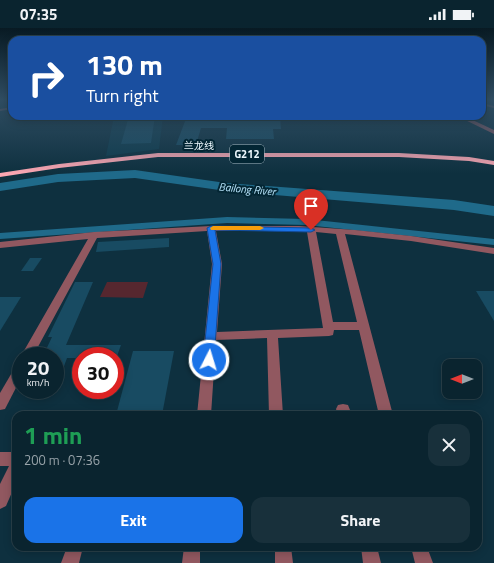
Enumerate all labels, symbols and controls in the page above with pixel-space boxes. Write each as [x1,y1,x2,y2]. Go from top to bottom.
text: 07:35 [20,3,57,26]
text: 130 m [86,43,163,86]
icon: right [20,52,72,104]
text: Turn right [86,82,159,109]
street label: 兰龙线 [184,138,214,153]
road number: G212 [230,145,264,163]
water label: Bailong River [218,179,278,200]
pin [294,189,328,230]
icon: arrive [300,195,322,217]
position arrow [188,339,230,381]
speed limit sign: 30 [72,347,124,399]
text: 20 [27,352,49,383]
north arrow [442,359,482,399]
map controls [442,359,482,399]
text: km/h [27,375,49,390]
text: 1 min [24,417,82,453]
button: close [428,424,470,466]
text: 200 m · 07:36 [24,450,100,470]
button: Exit [24,497,243,543]
button: Share [251,497,470,543]

